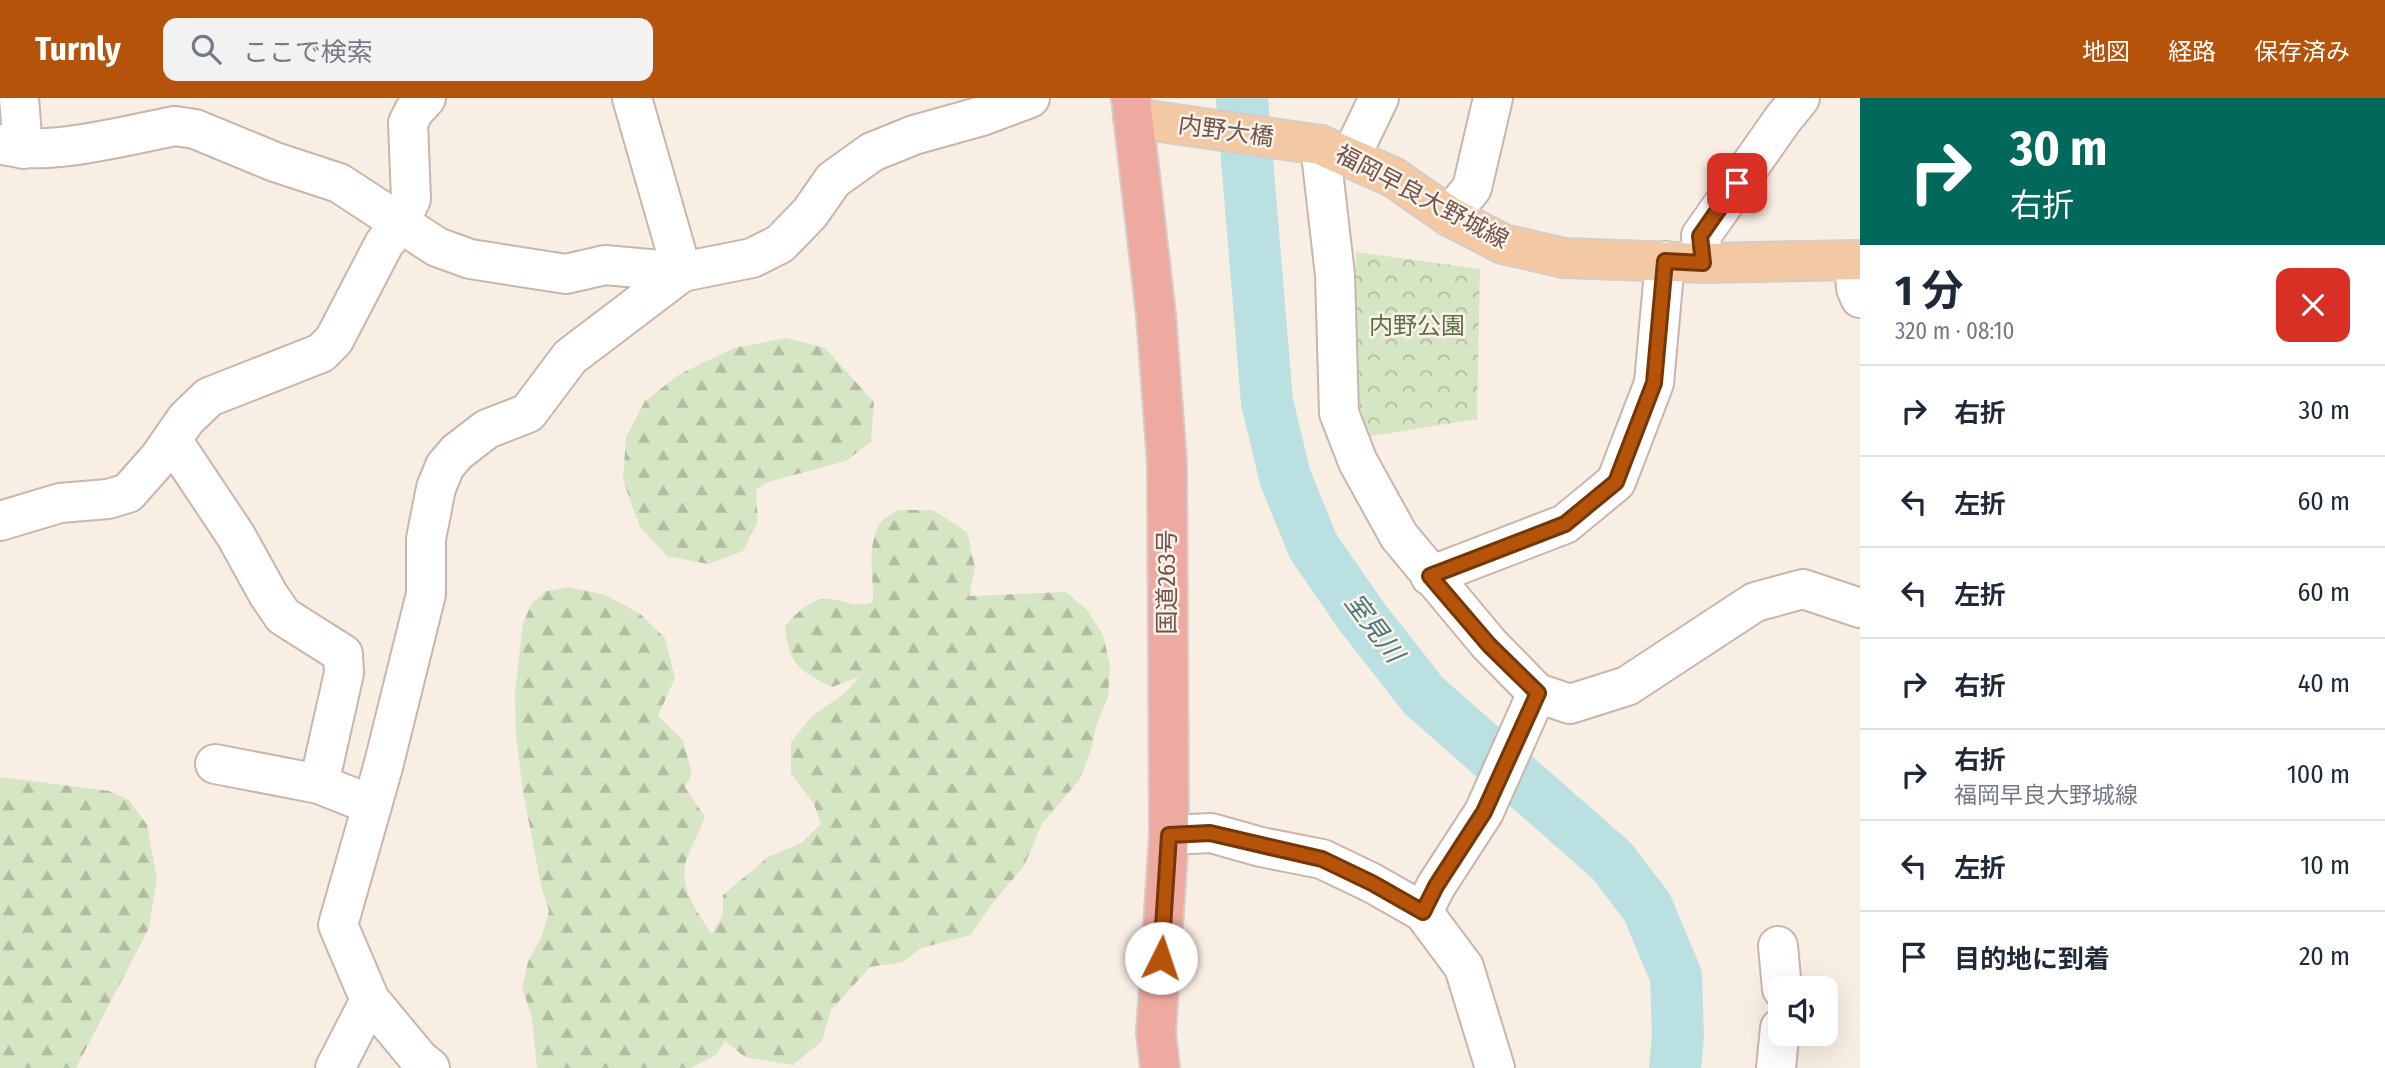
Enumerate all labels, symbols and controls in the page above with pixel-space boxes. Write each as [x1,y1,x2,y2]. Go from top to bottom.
search box [163,18,653,81]
text: Turnly [35,29,121,69]
icon: search [187,30,225,68]
text: ここで検索 [243,37,373,68]
text: 地図 [2082,38,2130,66]
text: 経路 [2168,38,2216,66]
text: 保存済み [2254,38,2350,66]
street label: 内野大橋 [1177,110,1275,152]
text: 30 m [2010,119,2108,178]
icon: right [1895,126,1986,217]
street label: 福岡早良大野城線 [1331,140,1513,254]
pin [1707,153,1767,213]
icon: arrive [1718,164,1756,202]
text: 右折 [2010,186,2074,224]
text: 1 分 [1895,266,1964,316]
button: close [2276,268,2350,342]
park label: 内野公園 [1369,312,1465,340]
text: 320 m · 08:10 [1895,317,2014,345]
icon: right [1895,392,1933,430]
text: 30 m [2299,395,2350,426]
text: 右折 [1954,398,2006,429]
icon: left [1895,483,1933,521]
text: 60 m [2297,486,2350,517]
text: 左折 [1954,489,2006,520]
street label: 国道263号 [1153,529,1181,635]
icon: left [1895,574,1933,612]
text: 60 m [2297,577,2350,608]
text: 左折 [1954,580,2006,611]
water label: 室見川 [1338,588,1412,671]
icon: right [1895,665,1933,703]
text: 40 m [2298,668,2350,699]
text: 右折 [1954,671,2006,702]
text: 右折 [1954,745,2006,776]
icon: right [1895,756,1933,794]
text: 100 m [2287,759,2350,790]
text: 福岡早良大野城線 [1954,781,2138,809]
icon: left [1895,847,1933,885]
text: 10 m [2300,850,2350,881]
text: 左折 [1954,853,2006,884]
position arrow [1124,921,1198,995]
icon: arrive [1895,938,1933,976]
text: 20 m [2299,941,2350,972]
text: 目的地に到着 [1954,944,2110,975]
map controls [1768,976,1838,1046]
button: sound [1768,976,1838,1046]

